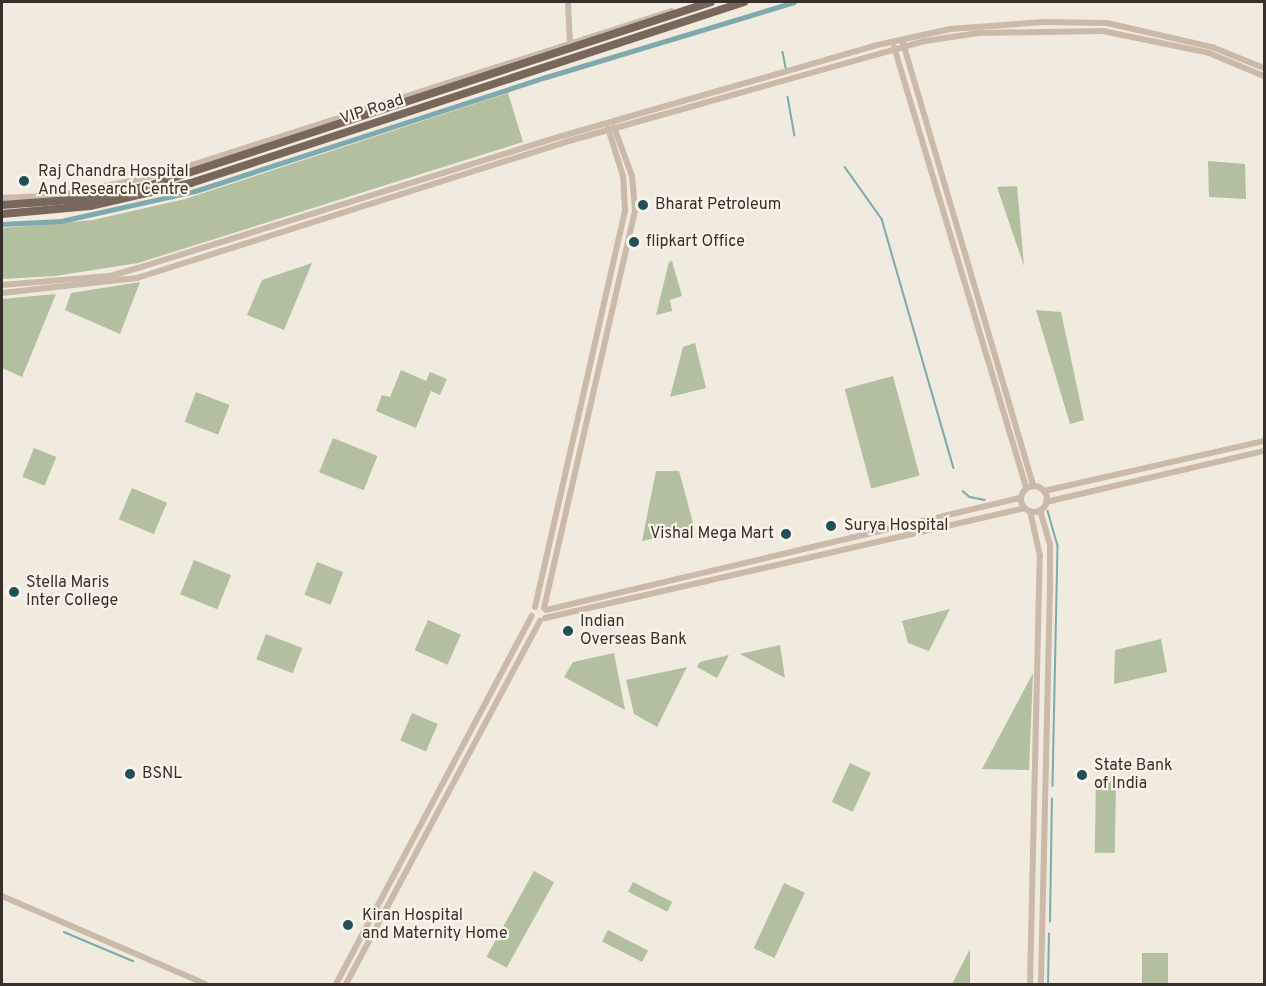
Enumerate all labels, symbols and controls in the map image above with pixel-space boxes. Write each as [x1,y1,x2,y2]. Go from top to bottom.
street label: VIP Road [338,91,406,129]
place label: Raj Chandra Hospital And Research Centre [38,162,189,200]
marker: Raj Chandra Hospital And Research Centre [15,172,33,190]
place label: Bharat Petroleum [655,195,781,215]
marker: Bharat Petroleum [636,198,650,212]
place label: flipkart Office [646,232,745,252]
marker: flipkart Office [627,235,641,249]
place label: Surya Hospital [844,516,948,536]
marker: Surya Hospital [822,517,840,535]
place label: Vishal Mega Mart [650,524,774,544]
marker: Vishal Mega Mart [779,527,793,541]
place label: Stella Maris Inter College [26,573,118,611]
marker: Stella Maris Inter College [7,585,21,599]
place label: Indian Overseas Bank [580,612,687,650]
marker: Indian Overseas Bank [561,624,575,638]
place label: State Bank of India [1094,756,1173,794]
place label: BSNL [142,764,182,784]
marker: BSNL [123,767,137,781]
marker: State Bank of India [1075,768,1089,782]
place label: Kiran Hospital and Maternity Home [362,906,508,944]
marker: Kiran Hospital and Maternity Home [339,916,357,934]

